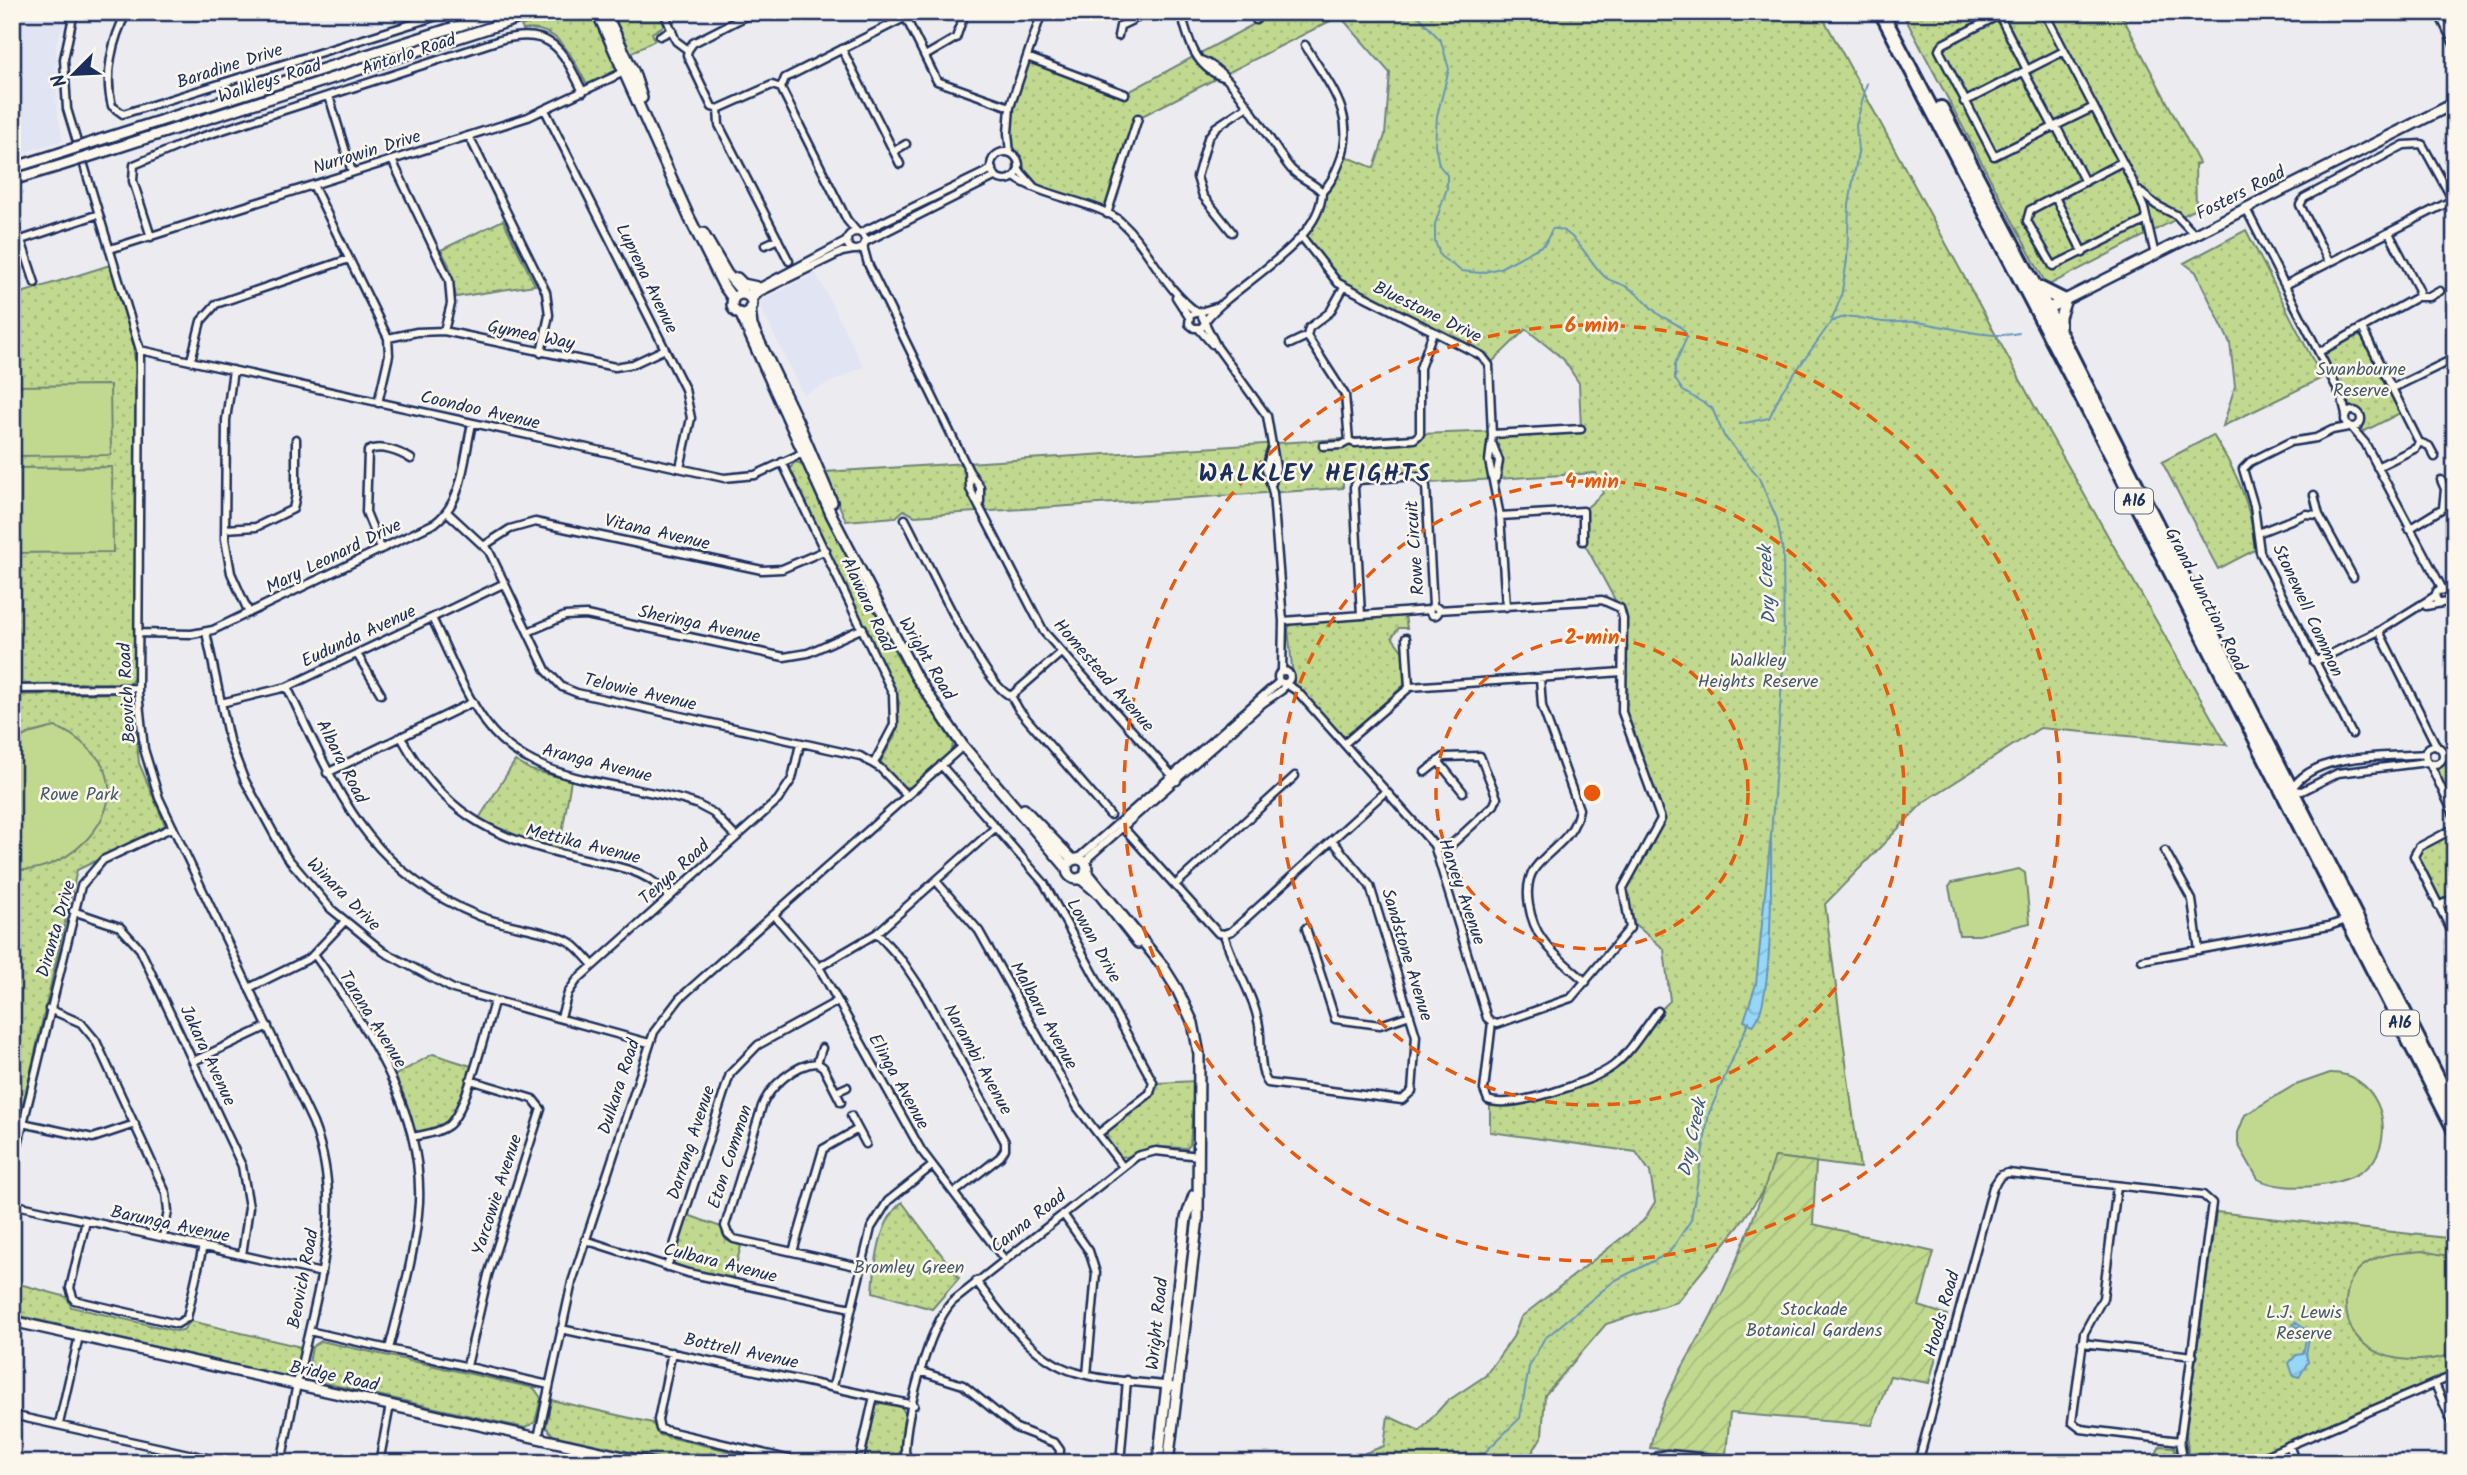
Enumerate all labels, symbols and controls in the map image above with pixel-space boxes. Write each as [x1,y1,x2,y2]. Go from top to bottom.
street label: Antarlo Road [358,26,461,84]
street label: Baradine Drive [173,36,287,98]
north arrow [38,38,108,108]
street label: Walkleys Road [214,51,326,112]
text: N [44,69,76,92]
street label: Nurrowin Drive [309,123,425,183]
street label: Fosters Road [2191,159,2292,229]
street label: Luprena Avenue [607,219,685,339]
street label: Bluestone Drive [1368,274,1486,352]
text: 6 min [1565,310,1619,343]
street label: Gymea Way [485,313,578,359]
park label: Swanbourne Reserve [2316,356,2406,406]
street label: Coondoo Avenue [417,383,543,439]
district label: WALKLEY HEIGHTS [1198,455,1432,494]
text: 4 min [1565,466,1619,499]
road number: A16 [2115,488,2153,514]
street label: Rowe Circuit [1398,499,1434,596]
street label: Vitana Avenue [601,507,713,559]
street label: Mary Leonard Drive [261,512,407,602]
street label: Grand Junction Road [2156,523,2254,678]
street label: Stonewell Common [2263,540,2351,682]
water label: Dry Creek [1751,542,1785,625]
street label: Alawara Road [832,553,902,658]
street label: Eudunda Avenue [297,598,421,676]
street label: Sheringa Avenue [635,598,763,652]
street label: Wright Road [890,612,963,707]
street label: Homestead Avenue [1045,613,1161,739]
text: 2 min [1565,622,1619,655]
street label: Beovich Road [111,641,145,744]
park label: Walkley Heights Reserve [1698,647,1818,697]
street label: Telowie Avenue [581,666,699,720]
street label: Albara Road [307,715,375,810]
street label: Aranga Avenue [539,736,655,792]
park label: Rowe Park [40,781,119,810]
centre of rings [1580,781,1604,805]
street label: Mettika Avenue [522,817,644,873]
street label: Tenya Road [633,832,718,913]
street label: Harvey Avenue [1429,835,1493,949]
street label: Winara Drive [299,851,387,939]
street label: Diranta Drive [29,877,85,981]
street label: Sandstone Avenue [1372,885,1440,1025]
street label: Lowan Drive [1058,893,1128,989]
street label: Malbaru Avenue [1001,957,1085,1075]
street label: Tarana Avenue [330,965,414,1075]
street label: Narambi Avenue [934,999,1020,1121]
street label: Jakara Avenue [171,1001,243,1111]
road number: A16 [2381,1010,2419,1036]
street label: Elinga Avenue [860,1029,936,1135]
street label: Dulkara Road [591,1034,649,1139]
street label: Darrang Avenue [660,1082,724,1204]
water label: Dry Creek [1670,1093,1717,1180]
street label: Eton Common [701,1101,761,1213]
street label: Yarcowie Avenue [465,1131,531,1259]
street label: Canna Road [985,1182,1074,1261]
street label: Barunga Avenue [108,1198,232,1252]
street label: Beovich Road [280,1226,328,1331]
street label: Culbara Avenue [660,1236,780,1292]
park label: Bromley Green [854,1254,964,1283]
street label: Hoods Road [1917,1267,1969,1360]
street label: Wright Road [1139,1275,1177,1372]
park label: Stockade Botanical Gardens [1746,1296,1883,1346]
park label: L.J. Lewis Reserve [2266,1299,2342,1349]
street label: Bottrell Avenue [681,1326,801,1378]
street label: Bridge Road [287,1353,382,1401]

